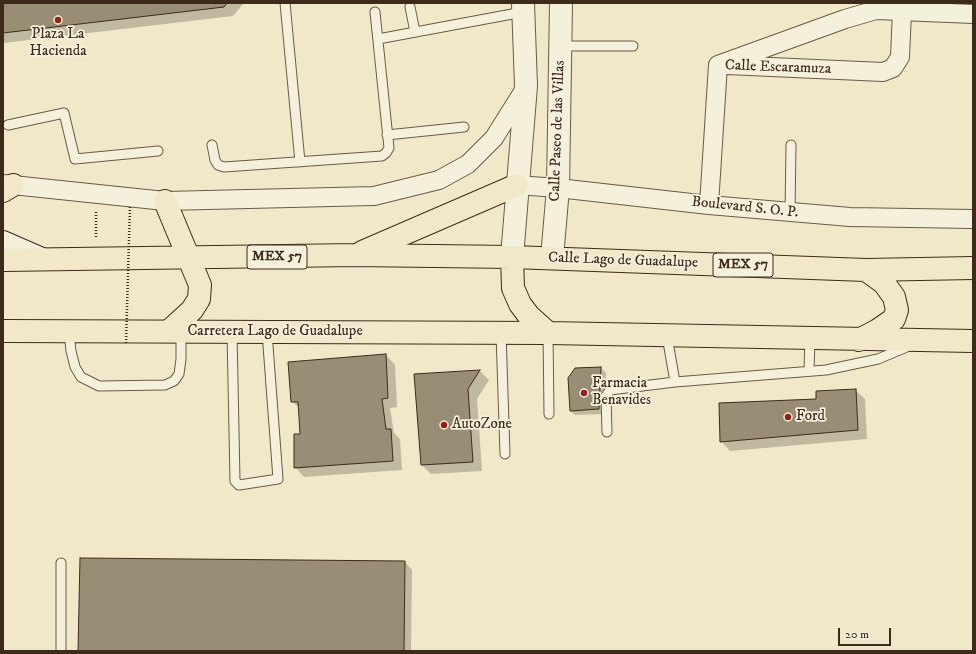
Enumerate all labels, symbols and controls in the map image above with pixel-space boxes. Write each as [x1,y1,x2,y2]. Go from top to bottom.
marker: Plaza La Hacienda [53,15,63,25]
place label: Plaza La Hacienda [29,26,87,61]
street label: Calle Escaramuza [724,57,832,79]
street label: Calle Paseo de las Villas [547,60,569,202]
street label: Boulevard S. O. P. [691,193,799,223]
road number: MEX 57 [247,245,307,269]
street label: Calle Lago de Guadalupe [548,249,698,273]
road number: MEX 57 [713,253,773,277]
street label: Carretera Lago de Guadalupe [187,323,363,341]
place label: Farmacia Benavides [592,375,651,410]
marker: Farmacia Benavides [579,388,589,398]
place label: Ford [796,408,825,426]
marker: Ford [783,412,793,422]
place label: AutoZone [452,416,512,434]
marker: AutoZone [439,420,449,430]
scale bar [840,620,893,646]
text: 20 m [845,627,869,642]

